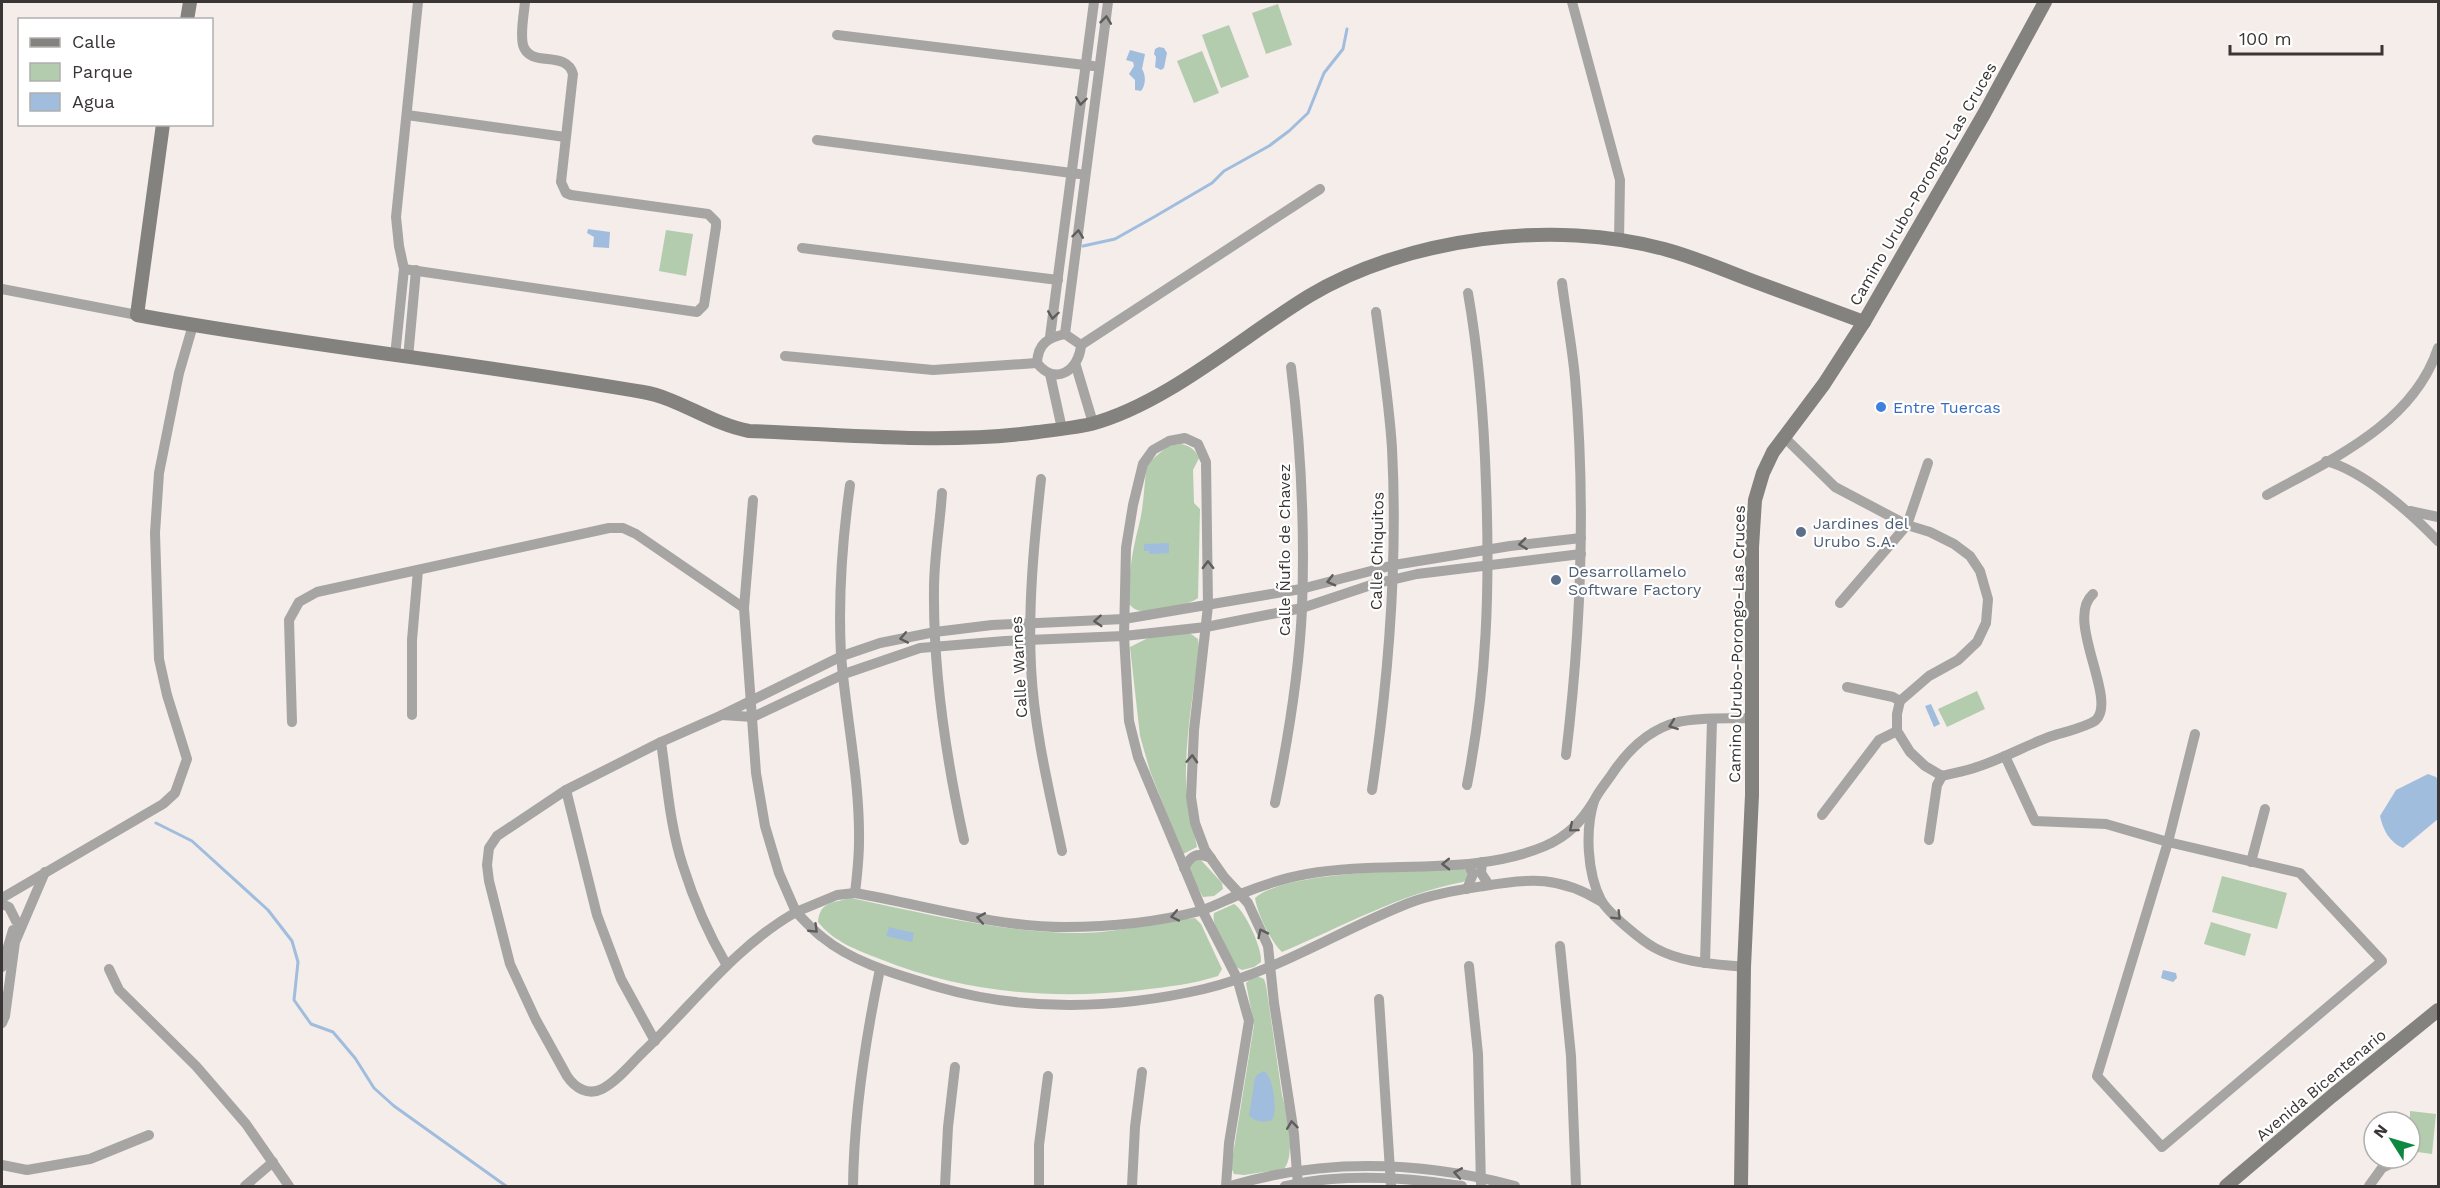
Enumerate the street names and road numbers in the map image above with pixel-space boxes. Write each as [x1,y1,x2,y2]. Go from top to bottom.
street label: Camino Urubo-Porongo-Las Cruces [1845,59,2001,309]
street label: Calle Ñuflo de Chavez [1275,464,1294,636]
street label: Calle Chiquitos [1366,492,1388,610]
street label: Camino Urubo-Porongo-Las Cruces [1725,505,1749,783]
street label: Calle Warnes [1007,616,1031,718]
street label: Avenida Bicentenario [2252,1025,2390,1145]

